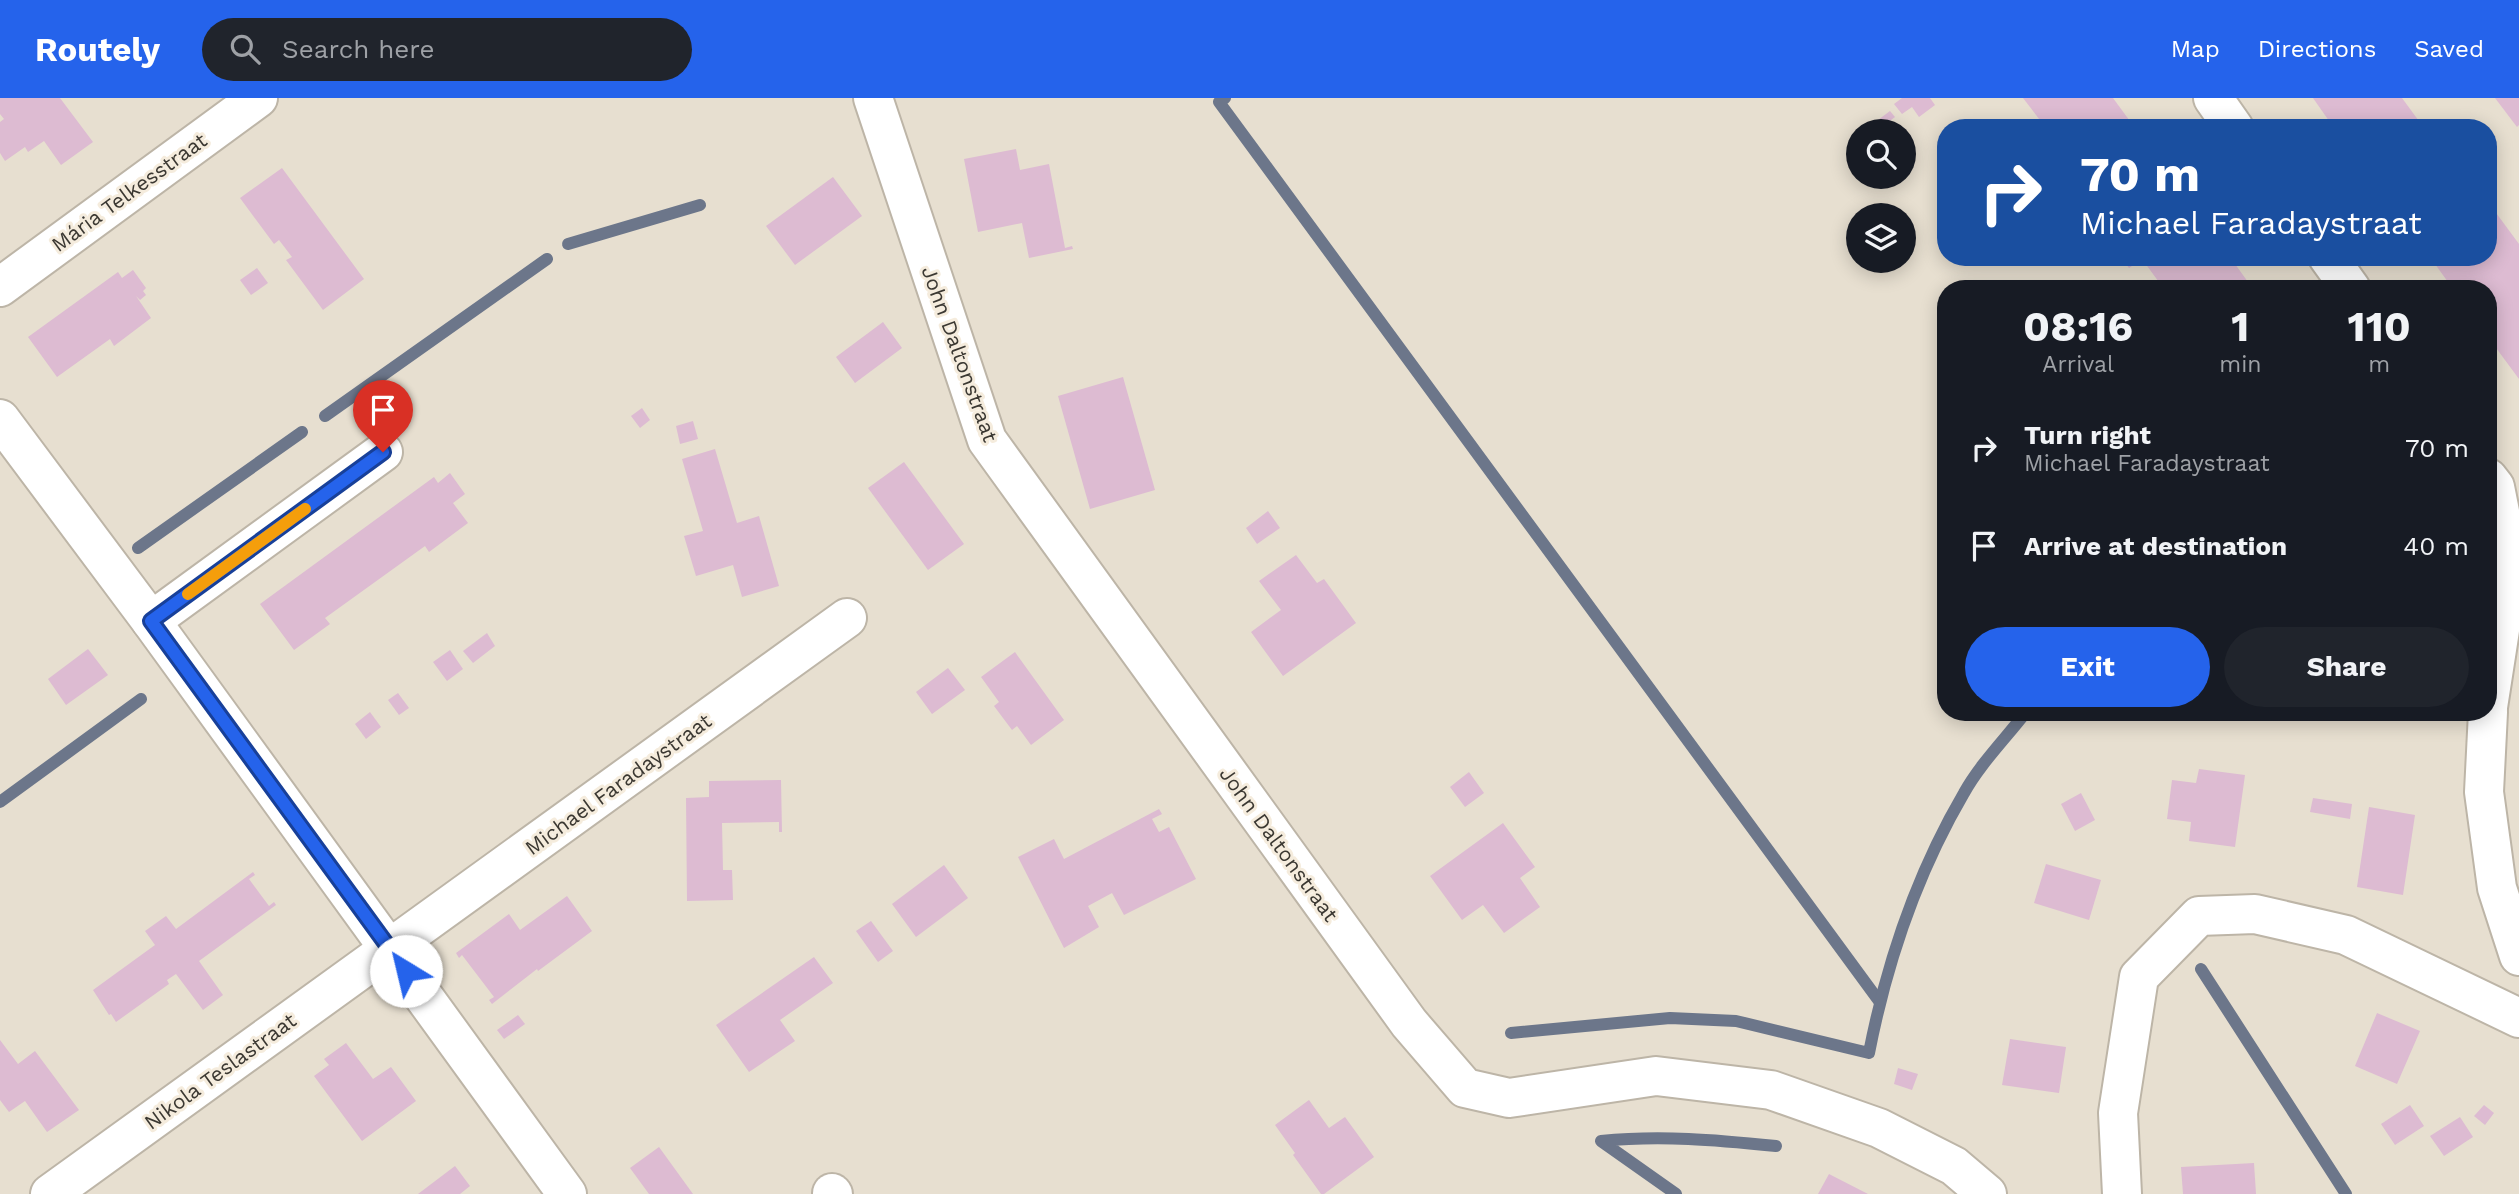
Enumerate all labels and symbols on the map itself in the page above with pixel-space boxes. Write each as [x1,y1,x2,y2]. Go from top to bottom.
street label: Mária Telkesstraat [47,127,212,257]
street label: John Daltonstraat [917,263,1003,445]
pin [353,380,413,452]
street label: Michael Faradaystraat [520,708,716,860]
street label: John Daltonstraat [1214,762,1344,926]
position arrow [369,934,443,1008]
street label: Nikola Teslastraat [139,1007,301,1135]

